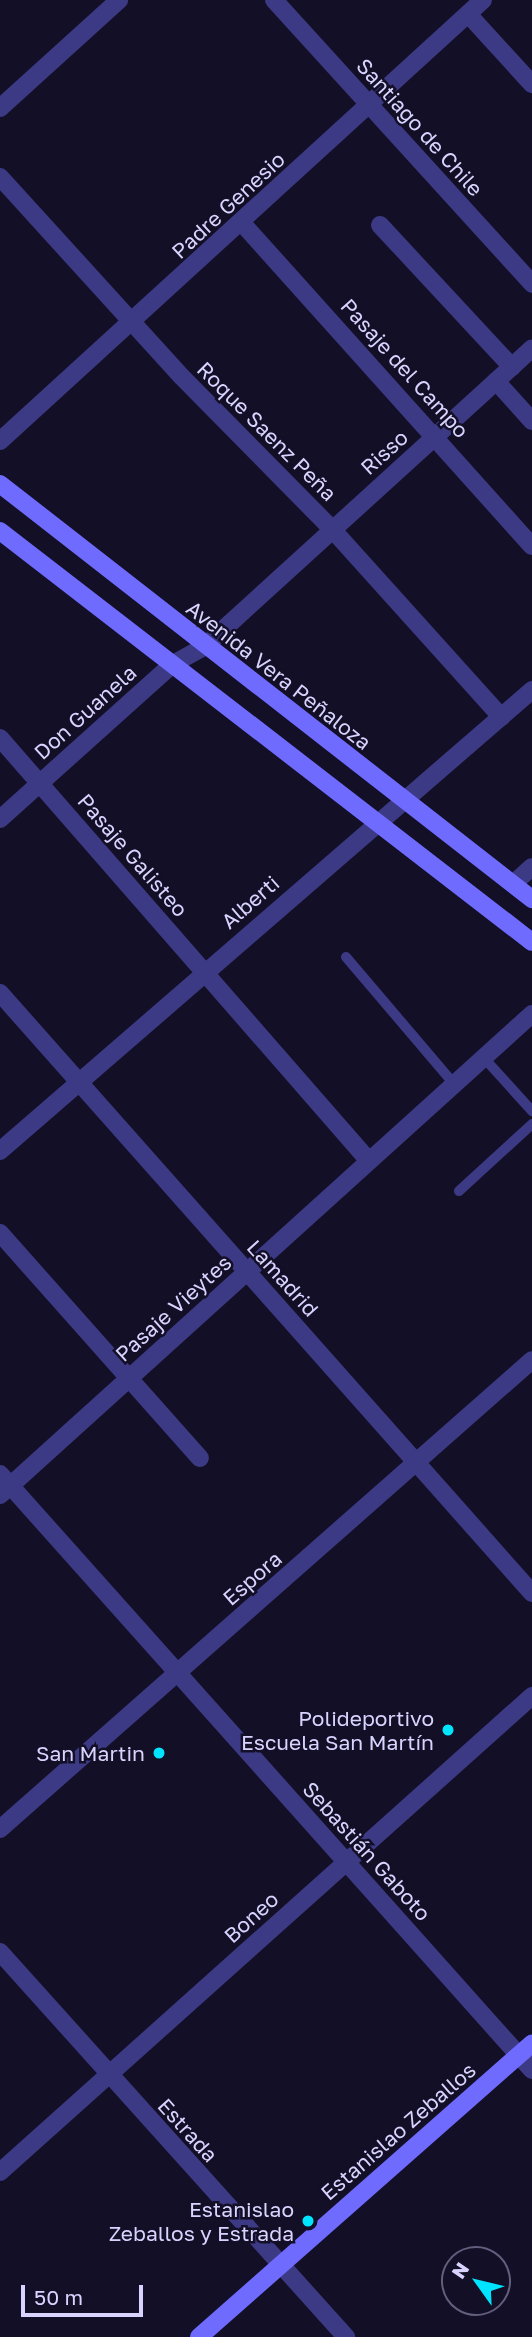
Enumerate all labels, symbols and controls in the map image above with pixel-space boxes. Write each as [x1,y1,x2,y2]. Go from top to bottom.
street label: Santiago de Chile [352,53,488,201]
street label: Padre Genesio [166,146,290,264]
street label: Pasaje del Campo [336,293,474,443]
street label: Roque Saenz Peña [192,356,342,506]
street label: Risso [355,424,413,480]
street label: Avenida Vera Peñaloza [182,595,376,755]
street label: Don Guanela [29,660,141,764]
street label: Pasaje Galisteo [73,788,193,922]
street label: Alberti [216,870,284,934]
street label: Lamadrid [242,1235,324,1321]
street label: Pasaje Vieytes [110,1249,236,1367]
street label: Espora [218,1546,286,1610]
place label: Polideportivo Escuela San Martín [241,1705,434,1755]
marker: Polideportivo Escuela San Martín [440,1722,456,1738]
place label: San Martin [36,1740,145,1766]
marker: San Martin [151,1745,167,1761]
street label: Sebastián Gaboto [298,1776,436,1926]
street label: Boneo [219,1886,283,1948]
street label: Estanislao Zeballos [316,2057,480,2205]
street label: Estrada [153,2093,223,2167]
place label: Estanislao Zeballos y Estrada [109,2196,294,2246]
marker: Estanislao Zeballos y Estrada [300,2213,316,2229]
north arrow [441,2246,511,2316]
text: N [446,2258,473,2283]
scale bar [24,2270,147,2314]
text: 50 m [34,2284,83,2310]

